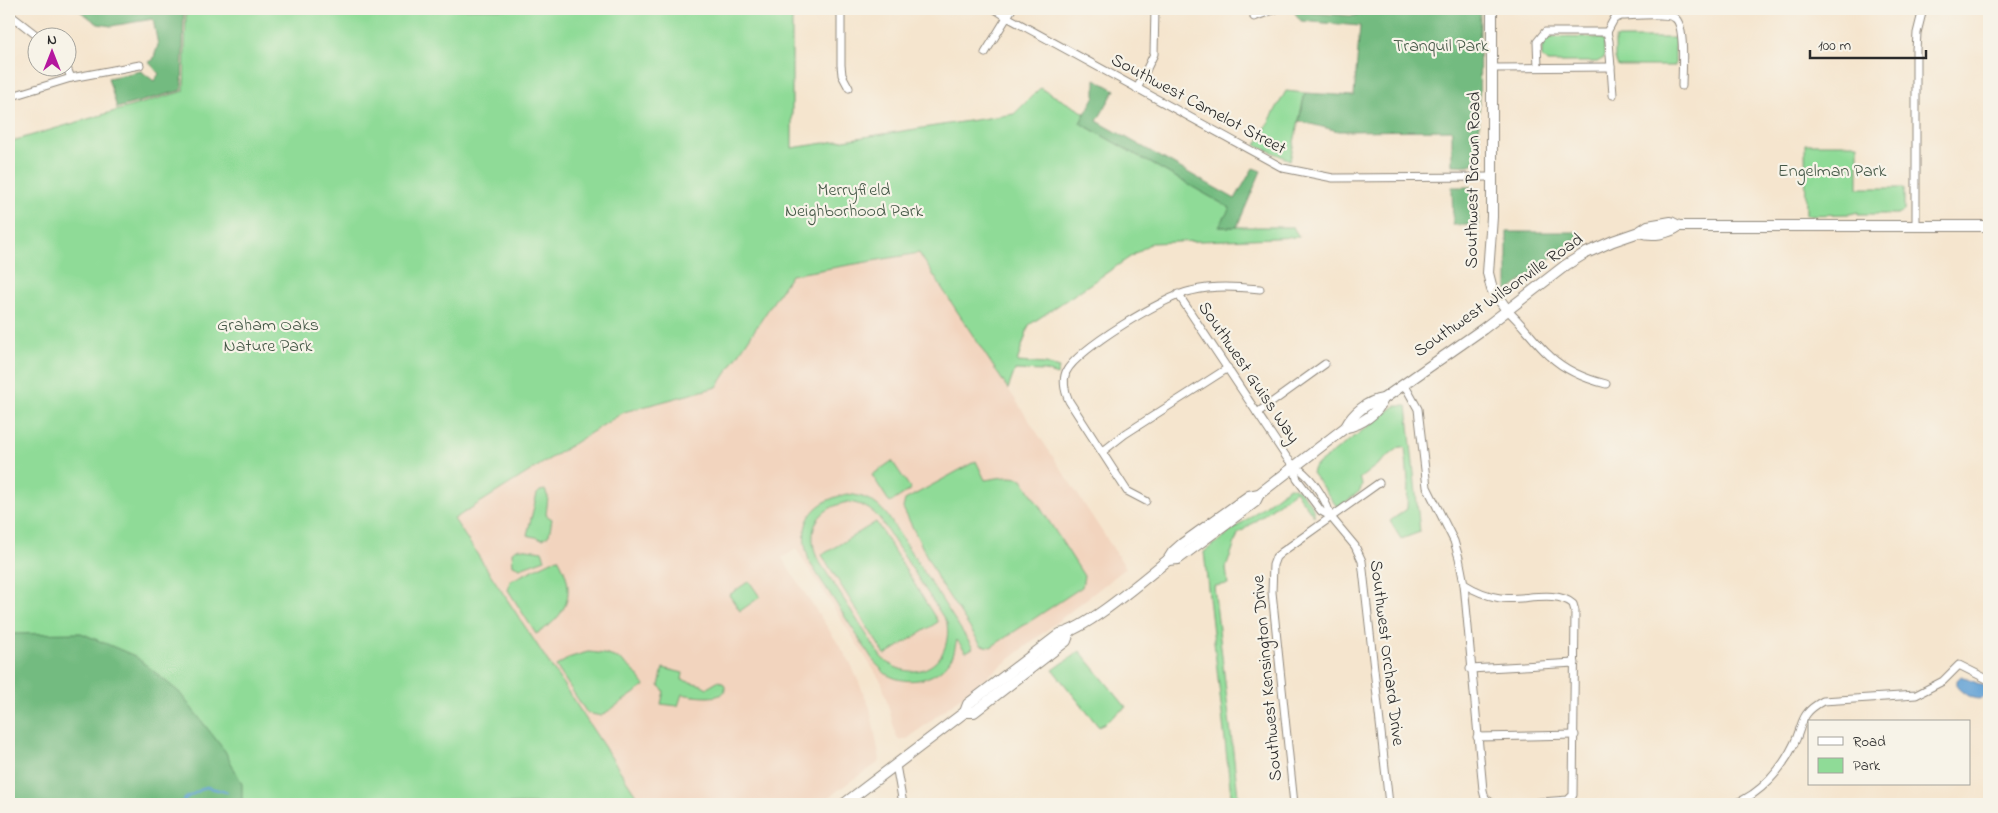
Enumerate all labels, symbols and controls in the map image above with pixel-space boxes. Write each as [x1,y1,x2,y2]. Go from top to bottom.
north arrow [28,28,78,78]
scale bar [1810,28,1927,60]
text: N [47,30,57,51]
park label: Tranquil Park [1393,34,1489,60]
text: 100 m [1818,35,1851,57]
street label: Southwest Camelot Street [1106,48,1290,162]
street label: Southwest Brown Road [1459,91,1489,269]
park label: Engelman Park [1778,159,1886,186]
park label: Merryfield Neighborhood Park [785,178,923,226]
street label: Southwest Wilsonville Road [1409,227,1589,365]
street label: Southwest Guiss Way [1191,297,1305,449]
park label: Graham Oaks Nature Park [217,313,319,360]
street label: Southwest Orchard Drive [1362,559,1410,748]
street label: Southwest Kensington Drive [1246,573,1291,782]
legend [1808,720,1970,786]
text: Road [1853,731,1886,753]
text: Park [1853,755,1881,777]

